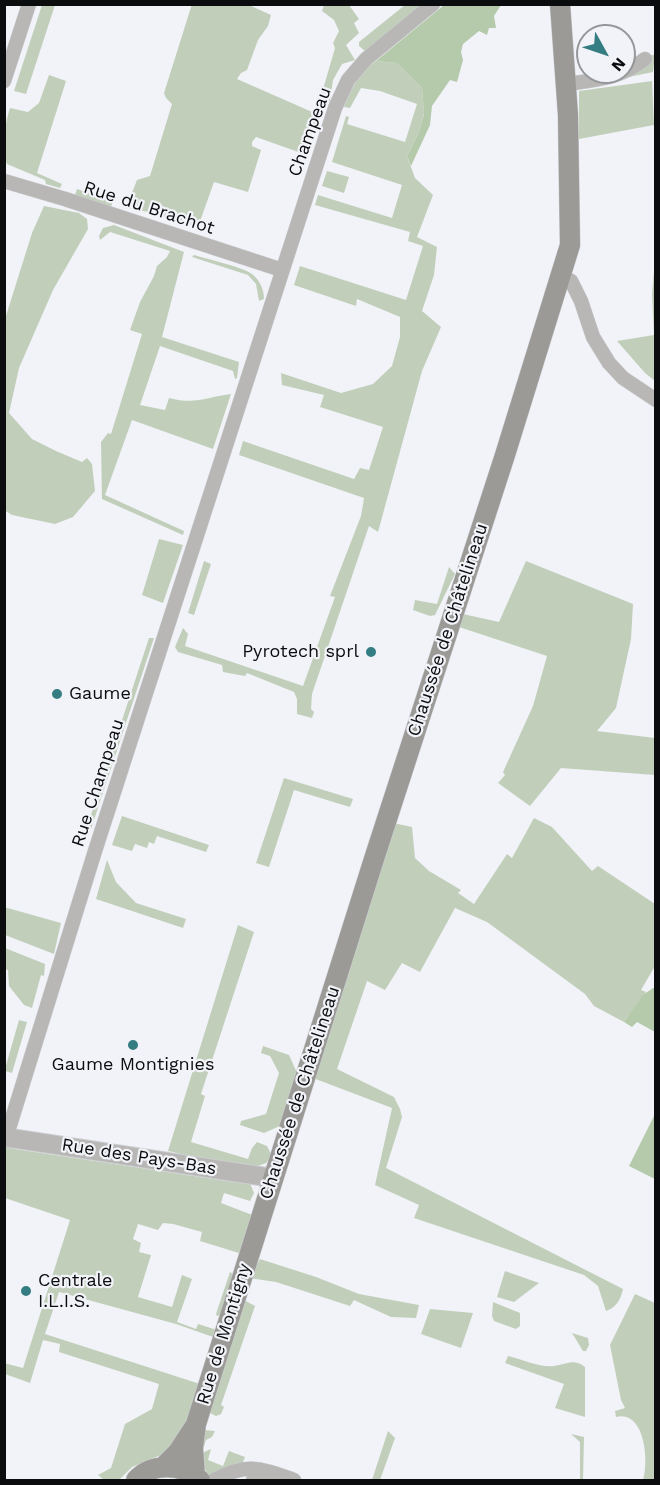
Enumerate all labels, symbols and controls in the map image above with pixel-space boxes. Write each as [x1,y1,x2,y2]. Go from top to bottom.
north arrow [576,24,636,84]
text: N [608,54,630,75]
street label: Champeau [284,84,336,180]
street label: Rue du Brachot [81,177,217,239]
street label: Chaussée de Châtelineau [403,521,493,739]
place label: Pyrotech sprl [242,641,359,663]
marker: Pyrotech sprl [364,645,378,659]
place label: Gaume [69,683,131,705]
marker: Gaume [50,687,64,701]
street label: Rue Champeau [67,716,129,850]
street label: Chaussée de Châtelineau [255,984,345,1202]
marker: Gaume Montignies [126,1038,140,1052]
place label: Gaume Montignies [52,1054,214,1076]
street label: Rue des Pays-Bas [60,1134,218,1180]
street label: Rue de Montigny [192,1261,256,1407]
place label: Centrale I.L.I.S. [38,1270,112,1312]
marker: Centrale I.L.I.S. [19,1284,33,1298]

